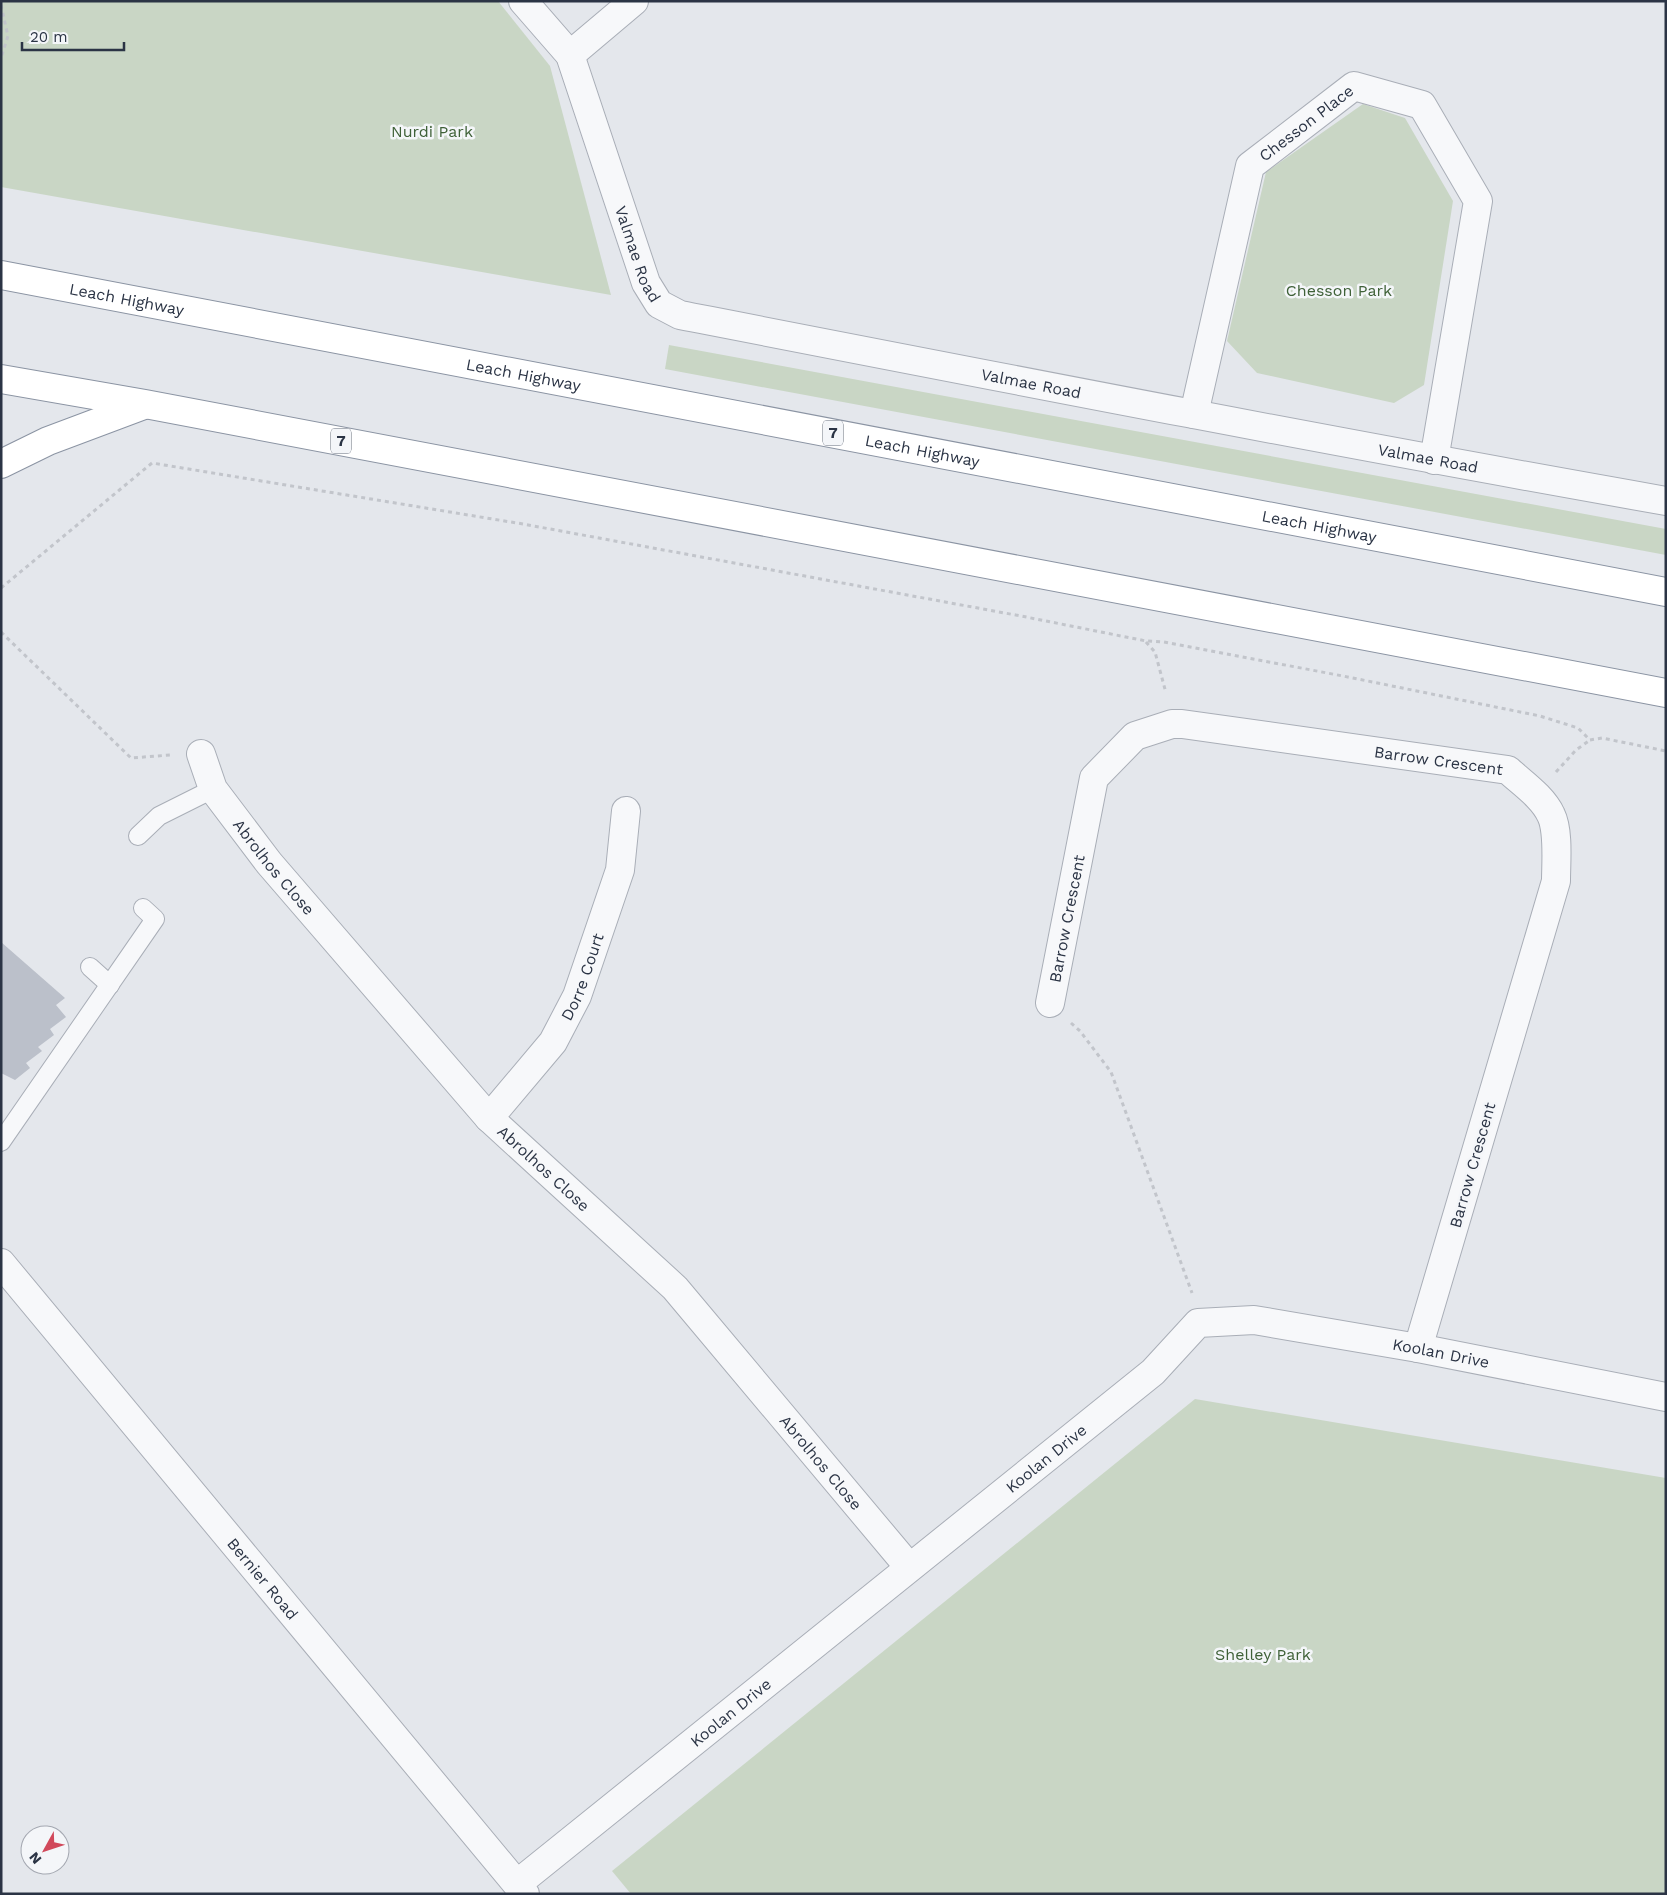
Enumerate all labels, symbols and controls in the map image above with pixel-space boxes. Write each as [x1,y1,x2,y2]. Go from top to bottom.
scale bar [22,20,125,52]
text: 20 m [30,28,68,46]
street label: Chesson Place [1255,81,1357,166]
park label: Nurdi Park [391,122,473,141]
street label: Valmae Road [611,204,665,306]
street label: Leach Highway [68,279,186,320]
park label: Chesson Park [1286,281,1392,300]
street label: Leach Highway [465,355,583,395]
street label: Valmae Road [980,365,1083,403]
road number: 7 [823,420,843,446]
road number: 7 [331,428,351,454]
street label: Leach Highway [863,431,982,471]
street label: Valmae Road [1376,440,1480,477]
street label: Leach Highway [1260,506,1379,547]
street label: Barrow Crescent [1373,742,1504,779]
street label: Abrolhos Close [229,815,318,919]
street label: Barrow Crescent [1045,853,1089,984]
street label: Dorre Court [557,931,608,1024]
street label: Barrow Crescent [1445,1100,1500,1230]
street label: Abrolhos Close [494,1122,594,1215]
street label: Koolan Drive [1391,1335,1491,1372]
street label: Abrolhos Close [776,1411,866,1514]
street label: Koolan Drive [1002,1420,1090,1497]
street label: Bernier Road [223,1534,302,1623]
park label: Shelley Park [1215,1645,1311,1664]
street label: Koolan Drive [687,1674,775,1751]
north arrow [20,1825,70,1875]
text: N [26,1849,45,1867]

